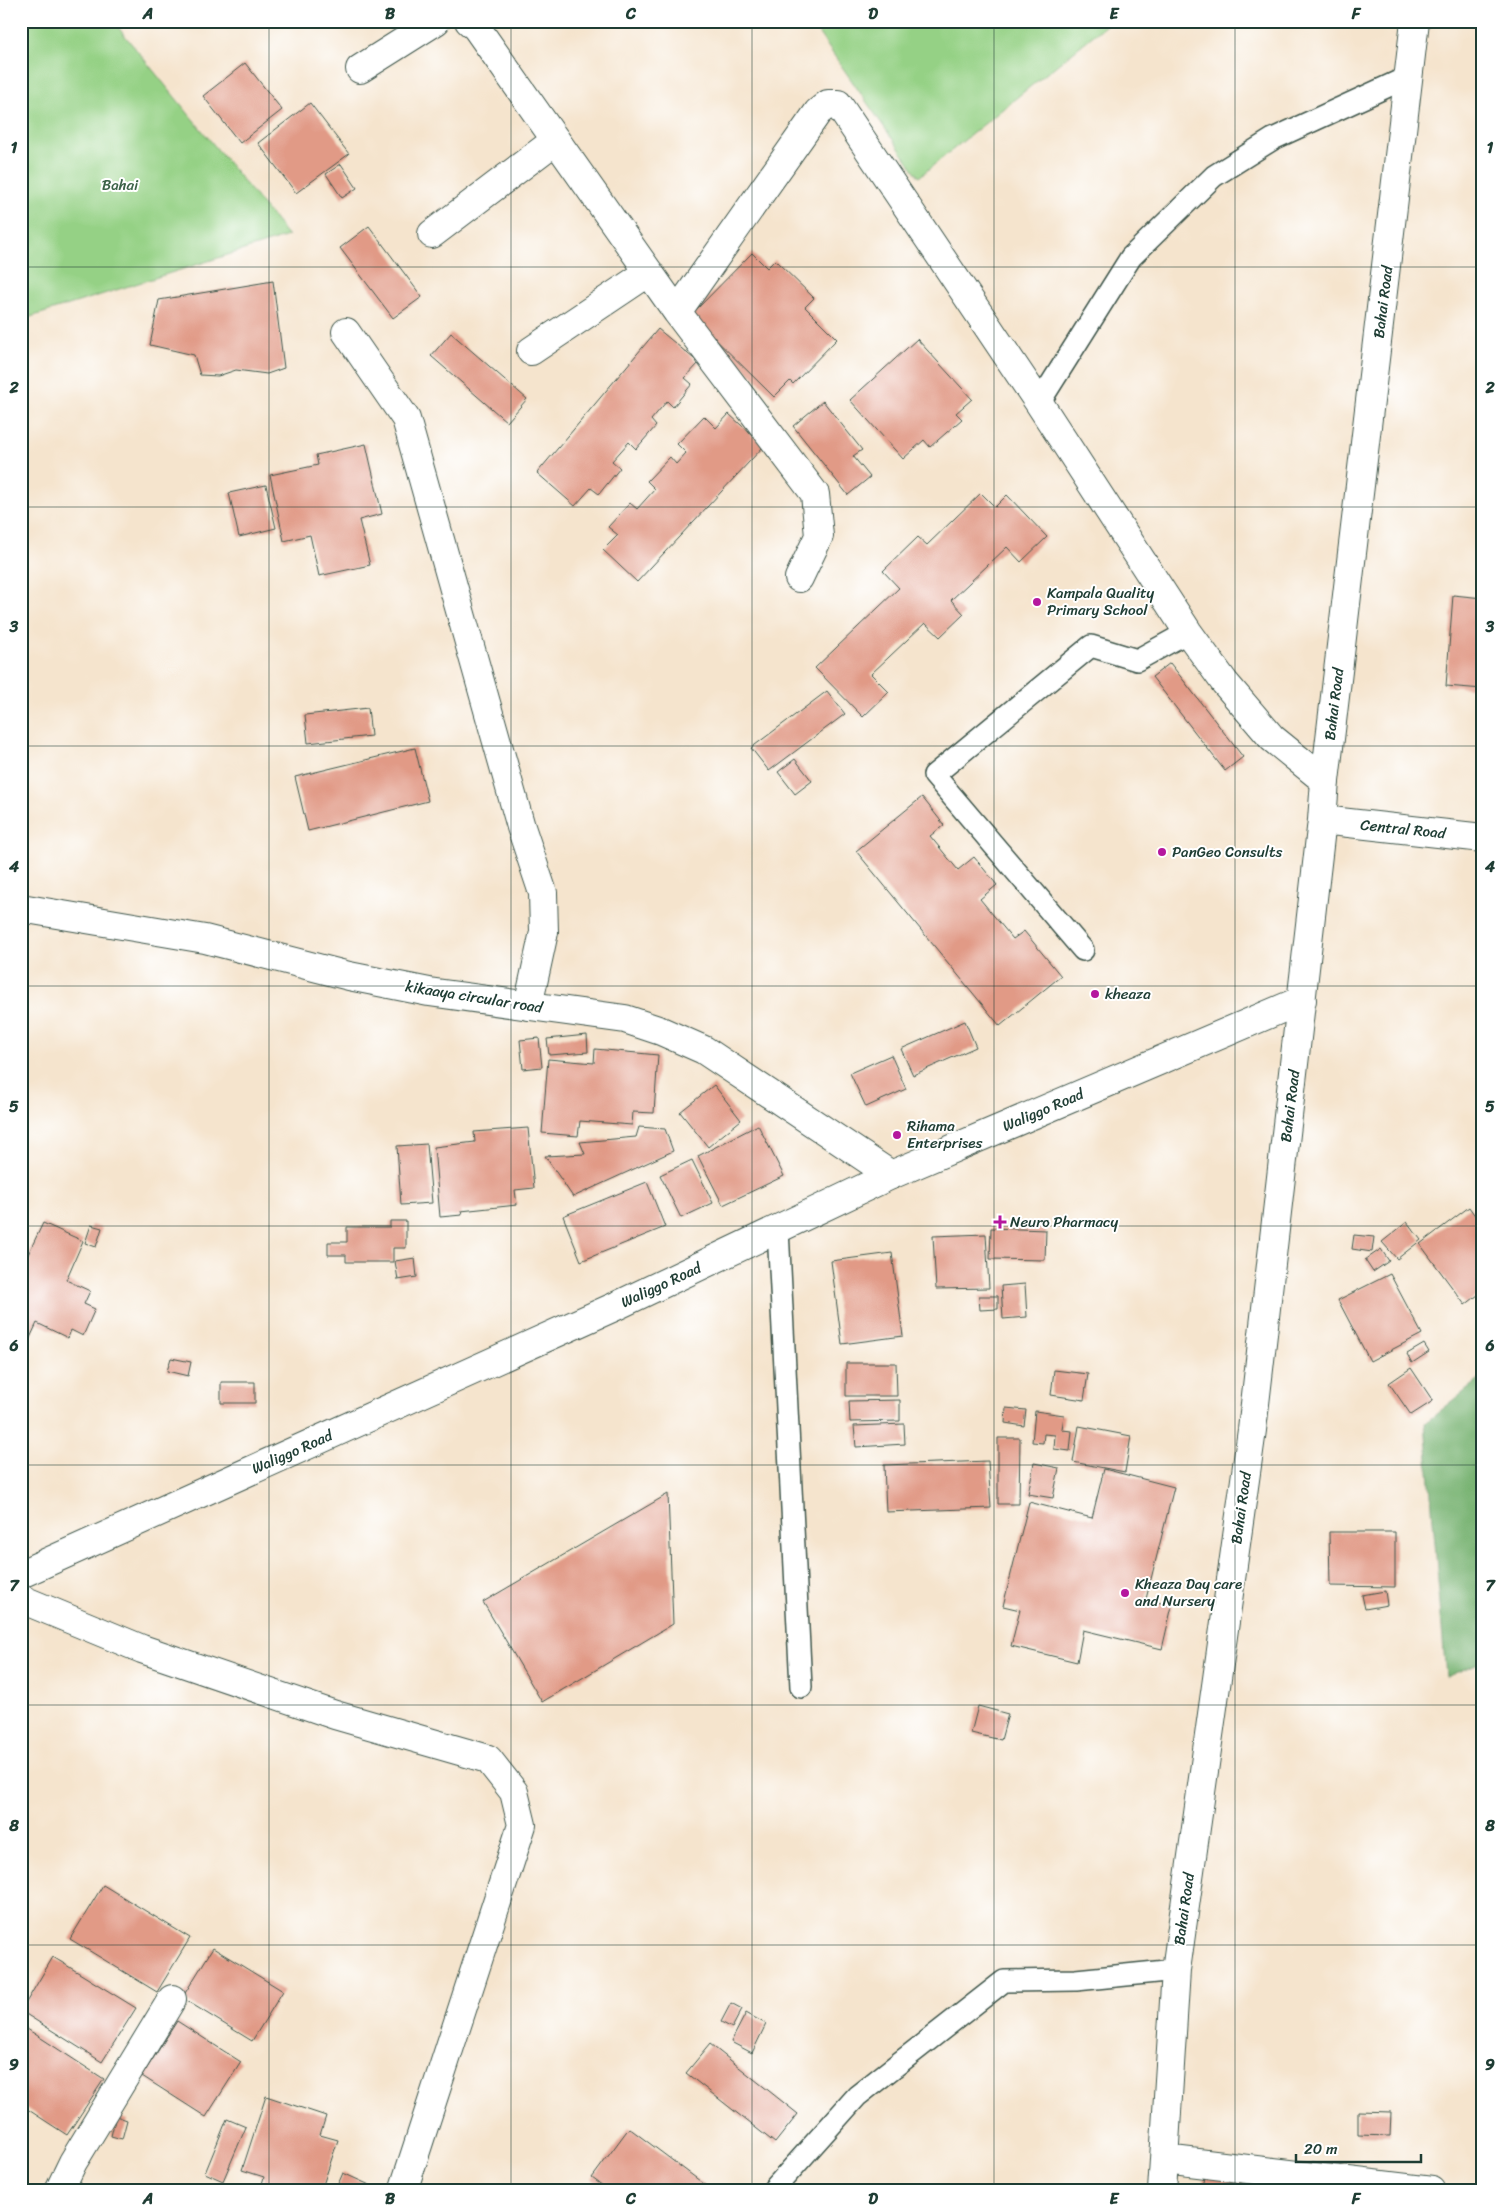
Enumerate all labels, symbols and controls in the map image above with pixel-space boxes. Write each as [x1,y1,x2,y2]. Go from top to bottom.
text: A [142,0,153,28]
text: B [385,0,396,28]
text: C [625,0,637,28]
text: D [868,0,878,28]
text: E [1110,0,1120,28]
text: F [1351,0,1362,28]
text: 1 [11,133,18,162]
text: 1 [1487,133,1494,162]
park label: Bahai [102,172,139,198]
street label: Bahai Road [1366,263,1400,340]
text: 2 [8,373,19,402]
text: 2 [1484,373,1495,402]
place label: Kampala Quality Primary School [1047,580,1155,623]
marker: Kampala Quality Primary School [1031,596,1043,608]
text: 3 [9,612,19,641]
text: 3 [1485,612,1495,641]
street label: Bahai Road [1317,665,1351,742]
street label: Central Road [1359,812,1448,847]
place label: PanGeo Consults [1172,839,1283,865]
marker: PanGeo Consults [1156,846,1168,858]
text: 4 [8,852,19,881]
text: 4 [1484,852,1495,881]
street label: kikaaya circular road [404,973,546,1021]
place label: kheaza [1105,981,1151,1007]
marker: kheaza [1089,988,1101,1000]
street label: Bahai Road [1273,1067,1307,1144]
street label: Waliggo Road [998,1081,1089,1139]
text: 5 [9,1092,19,1121]
text: 5 [1485,1092,1495,1121]
place label: Rihama Enterprises [907,1113,982,1156]
marker: Rihama Enterprises [891,1129,903,1141]
place label: Neuro Pharmacy [1010,1209,1119,1235]
marker: Neuro Pharmacy [994,1216,1006,1228]
street label: Waliggo Road [616,1255,707,1315]
text: 6 [8,1331,19,1360]
text: 6 [1484,1331,1495,1360]
street label: Waliggo Road [247,1422,338,1481]
street label: Bahai Road [1223,1469,1259,1546]
text: 7 [9,1571,20,1600]
place label: Kheaza Day care and Nursery [1135,1571,1242,1614]
text: 7 [1485,1571,1496,1600]
marker: Kheaza Day care and Nursery [1119,1587,1131,1599]
text: 8 [8,1811,19,1840]
text: 8 [1484,1811,1495,1840]
street label: Bahai Road [1166,1870,1202,1947]
text: 9 [9,2050,19,2079]
text: 9 [1485,2050,1495,2079]
scale bar [1296,2132,1422,2164]
text: 20 m [1304,2136,1338,2162]
text: A [142,2184,153,2212]
text: B [385,2184,396,2212]
text: C [625,2184,637,2212]
text: D [868,2184,878,2212]
text: E [1110,2184,1120,2212]
text: F [1351,2184,1362,2212]

